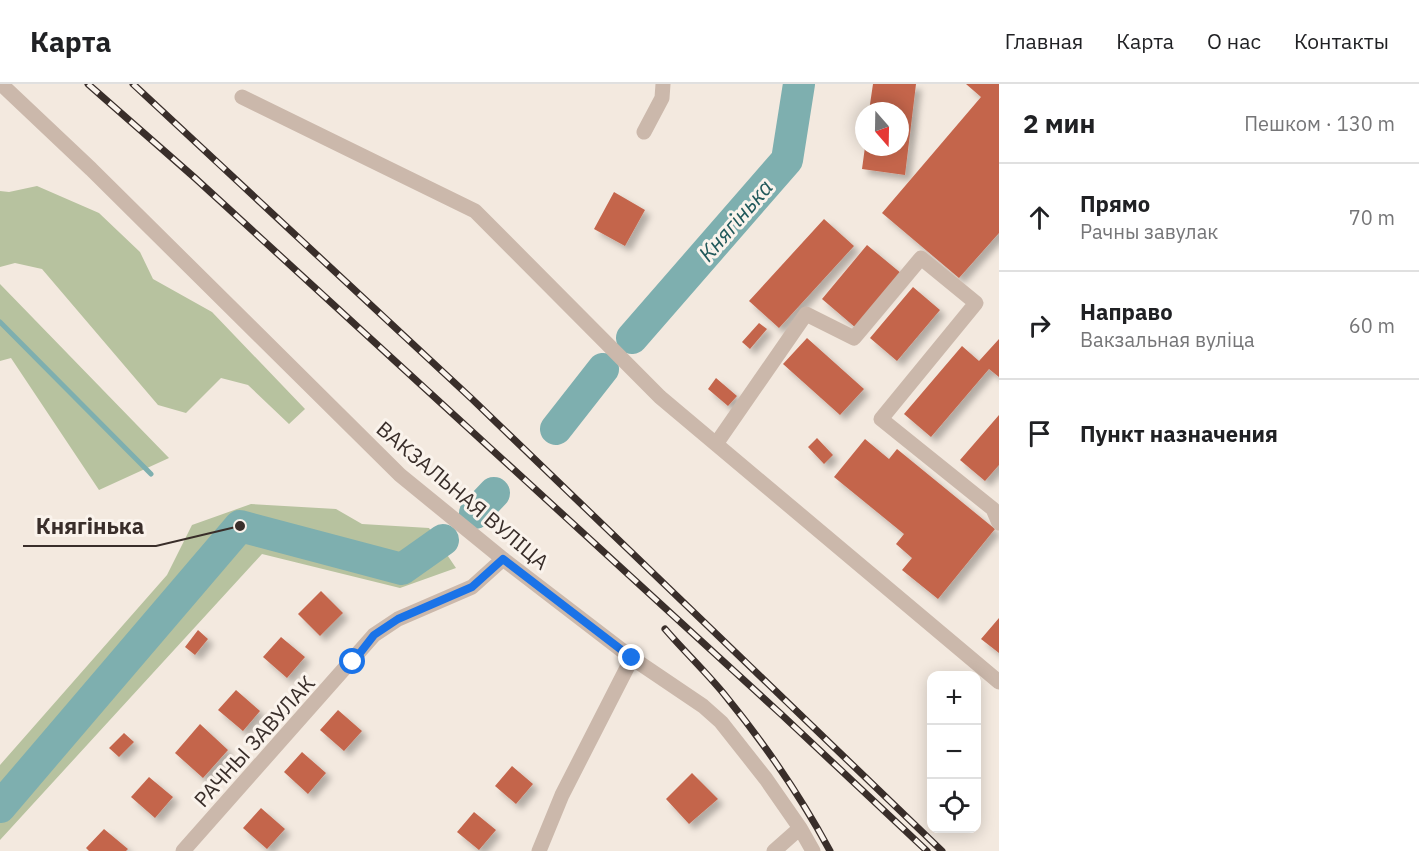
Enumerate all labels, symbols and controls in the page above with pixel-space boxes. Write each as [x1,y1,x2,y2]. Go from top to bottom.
text: Карта [30,23,111,60]
text: Главная [1005,27,1083,55]
text: Карта [1116,27,1174,55]
text: О нас [1207,27,1261,55]
text: Контакты [1294,27,1389,55]
north arrow [855,102,909,156]
text: 2 мин [1023,106,1095,140]
text: Пешком · 130 m [1244,110,1395,137]
water label: Княгінька [691,173,779,267]
text: Прямо [1080,189,1150,218]
icon: ahead [1023,201,1056,234]
text: 70 m [1349,204,1395,231]
text: Рачны завулак [1080,218,1218,245]
text: Направо [1080,297,1173,326]
icon: right [1023,309,1056,342]
text: 60 m [1349,312,1395,339]
text: Вакзальная вуліца [1080,326,1255,353]
street label: ВАКЗАЛЬНАЯ ВУЛІЦА [371,414,555,576]
icon: arrive [1023,417,1056,450]
text: Пункт назначения [1080,419,1278,448]
callout: Княгінька [23,506,156,546]
text: Княгінька [36,511,144,540]
route end [618,644,644,670]
route start [339,648,365,674]
street label: РАЧНЫ ЗАВУЛАК [187,669,321,813]
map controls [927,671,981,833]
button: + [927,671,981,725]
button: − [927,725,981,779]
button: locate [927,779,981,833]

